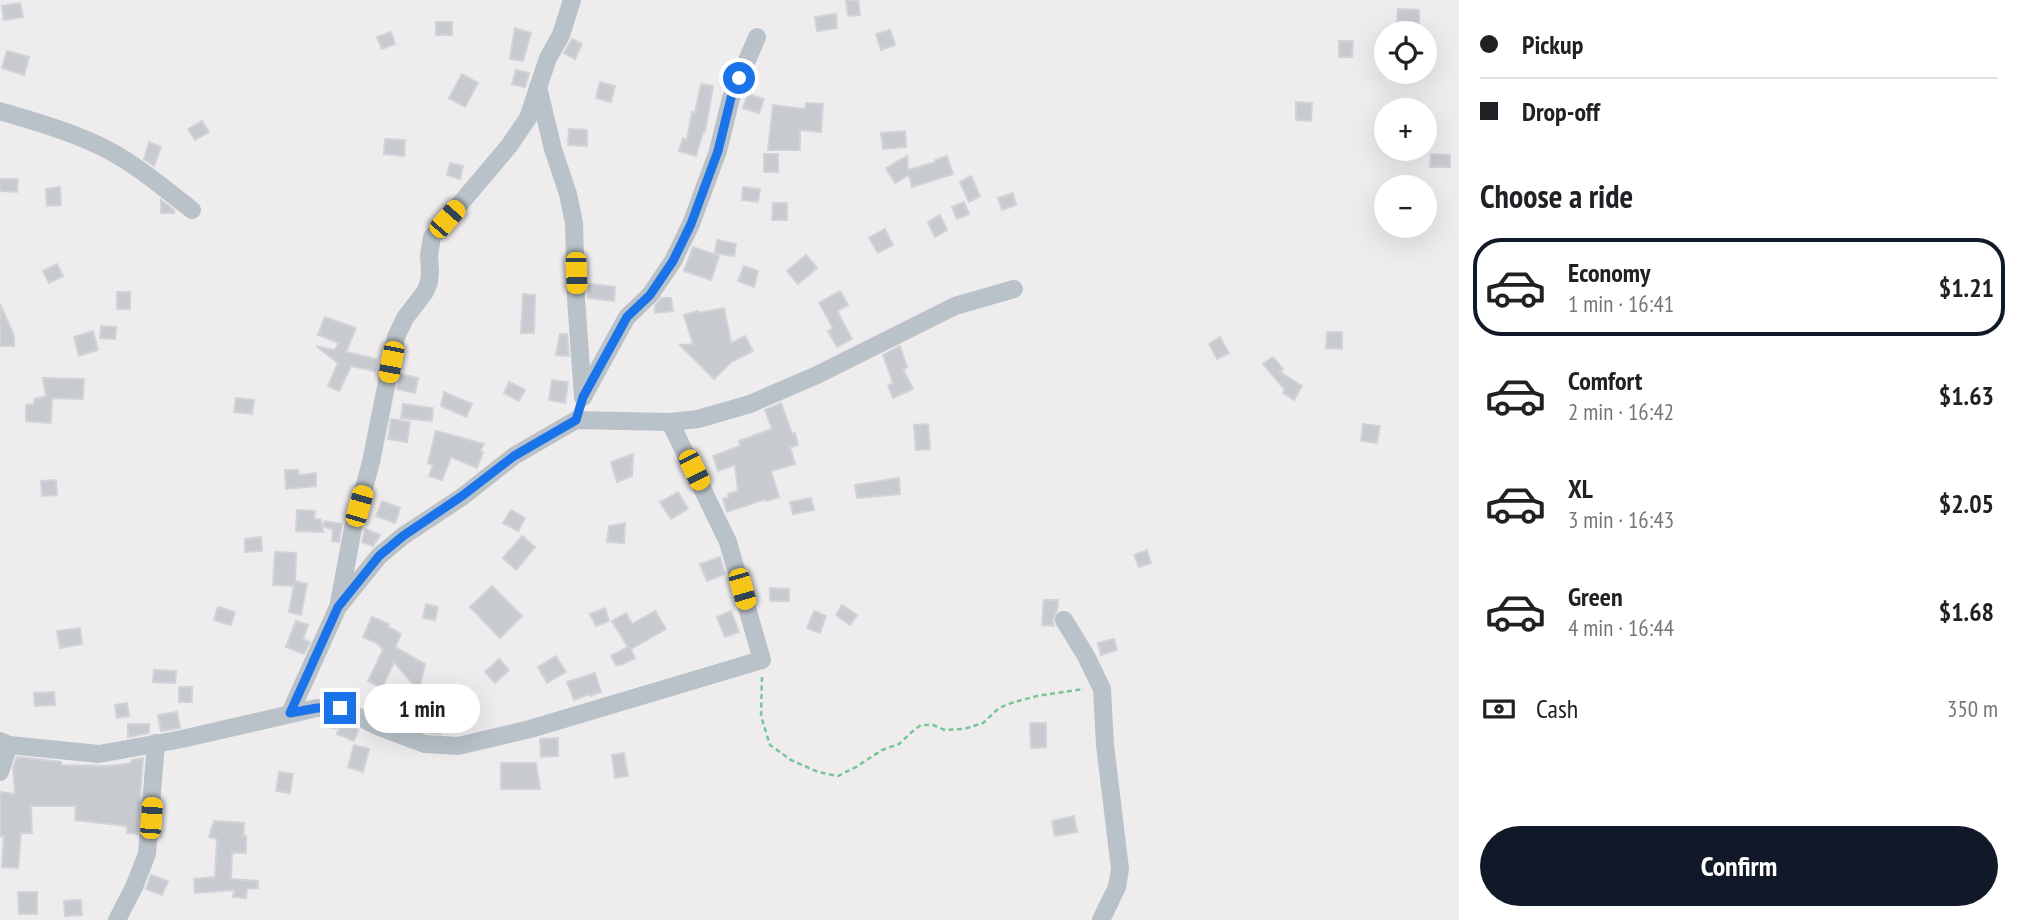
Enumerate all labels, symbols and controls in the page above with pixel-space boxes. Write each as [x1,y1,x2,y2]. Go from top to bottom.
map controls [1374,21,1437,238]
button: locate [1374,21,1437,84]
text: Pickup [1522,28,1583,61]
route start [723,62,755,94]
text: Drop-off [1522,95,1600,128]
button: + [1374,98,1437,161]
button: − [1374,175,1437,238]
text: Choose a ride [1480,175,1633,217]
car [426,196,469,242]
car [565,252,588,294]
icon: car [1484,256,1547,319]
text: Economy [1568,256,1650,289]
text: $1.21 [1939,271,1994,304]
text: 1 min · 16:41 [1568,289,1674,318]
car [377,339,406,385]
icon: car [1484,364,1547,427]
text: Comfort [1568,364,1642,397]
text: $1.63 [1939,379,1994,412]
text: 2 min · 16:42 [1568,397,1674,426]
car [676,447,713,493]
icon: car [1484,472,1547,535]
text: XL [1568,472,1593,505]
car [344,483,375,529]
text: $2.05 [1939,487,1994,520]
text: 3 min · 16:43 [1568,505,1674,534]
car [727,566,758,612]
icon: car [1484,580,1547,643]
text: Green [1568,580,1623,613]
text: $1.68 [1939,595,1994,628]
text: 4 min · 16:44 [1568,613,1674,642]
callout: 1 min [364,684,480,732]
icon: cash [1480,690,1518,728]
route end [324,692,356,724]
text: Cash [1536,692,1578,725]
text: 1 min [399,694,445,723]
text: 350 m [1947,694,1998,723]
car [140,796,163,840]
button: Confirm [1480,826,1998,906]

